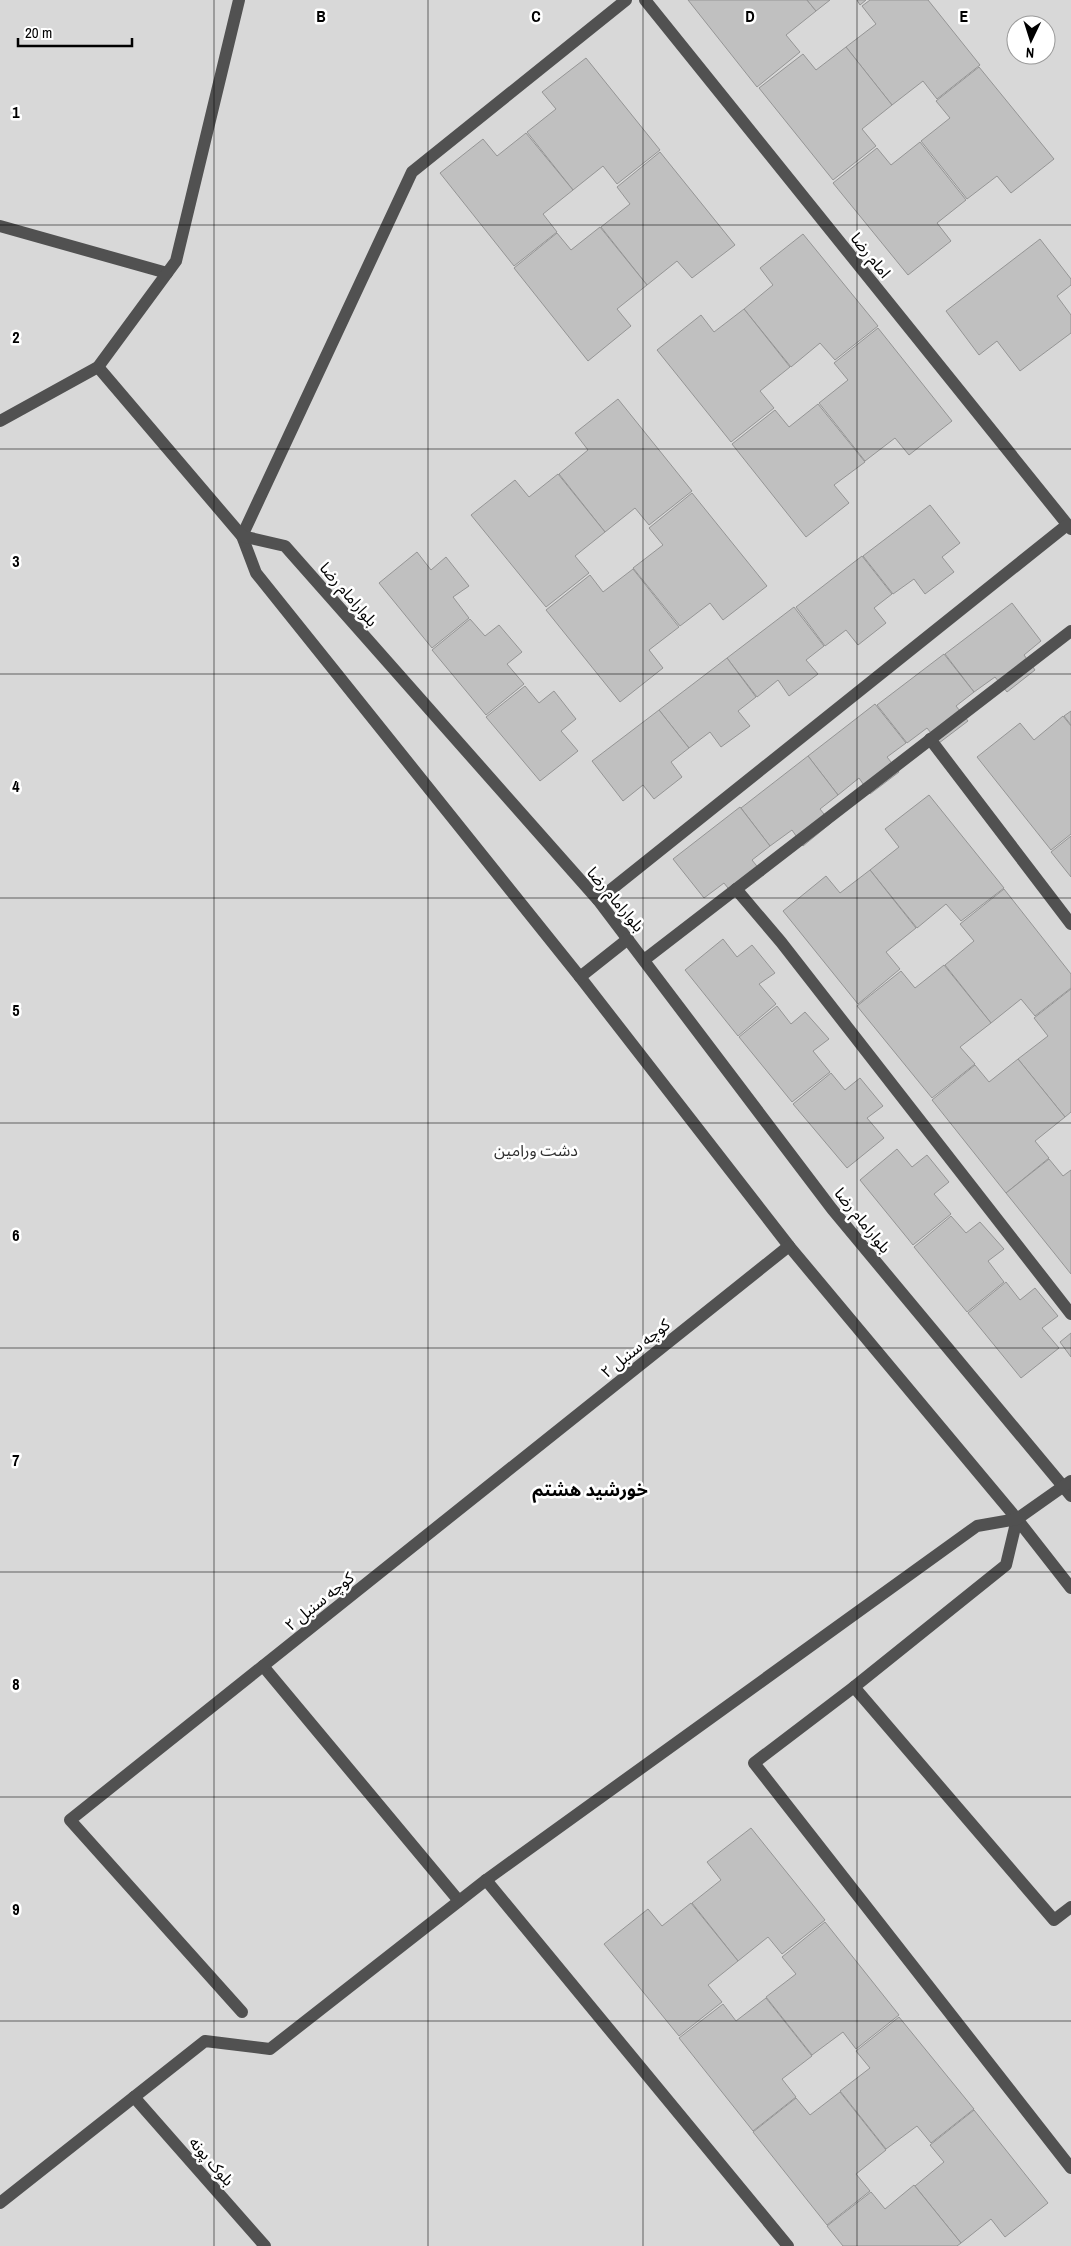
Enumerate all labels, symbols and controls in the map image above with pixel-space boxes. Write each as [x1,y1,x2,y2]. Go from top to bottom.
text: B [316,5,326,27]
text: C [531,5,541,27]
text: D [745,5,755,27]
text: E [960,5,969,27]
scale bar [18,15,131,47]
north arrow [1006,15,1056,65]
text: 20 m [25,22,52,43]
text: N [1025,44,1035,62]
text: 1 [12,101,20,123]
street label: امام رضا [844,228,896,284]
text: 2 [12,326,20,348]
text: 3 [12,550,20,572]
street label: بلوارامام رضا [313,557,383,632]
text: 4 [12,775,20,797]
street label: بلوارامام رضا [581,862,650,938]
text: 5 [12,999,20,1021]
park label: دشت ورامین [494,1139,578,1161]
street label: بلوارامام رضا [828,1182,896,1259]
text: 6 [12,1224,20,1246]
street label: کوچه سنبل ۲ [596,1313,675,1383]
text: 7 [12,1449,20,1471]
district label: خورشید هشتم [532,1477,648,1503]
street label: کوچه سنبل ۲ [280,1566,359,1636]
text: 8 [12,1673,20,1695]
text: 9 [12,1898,20,1920]
street label: بلوک پونه [184,2132,240,2190]

